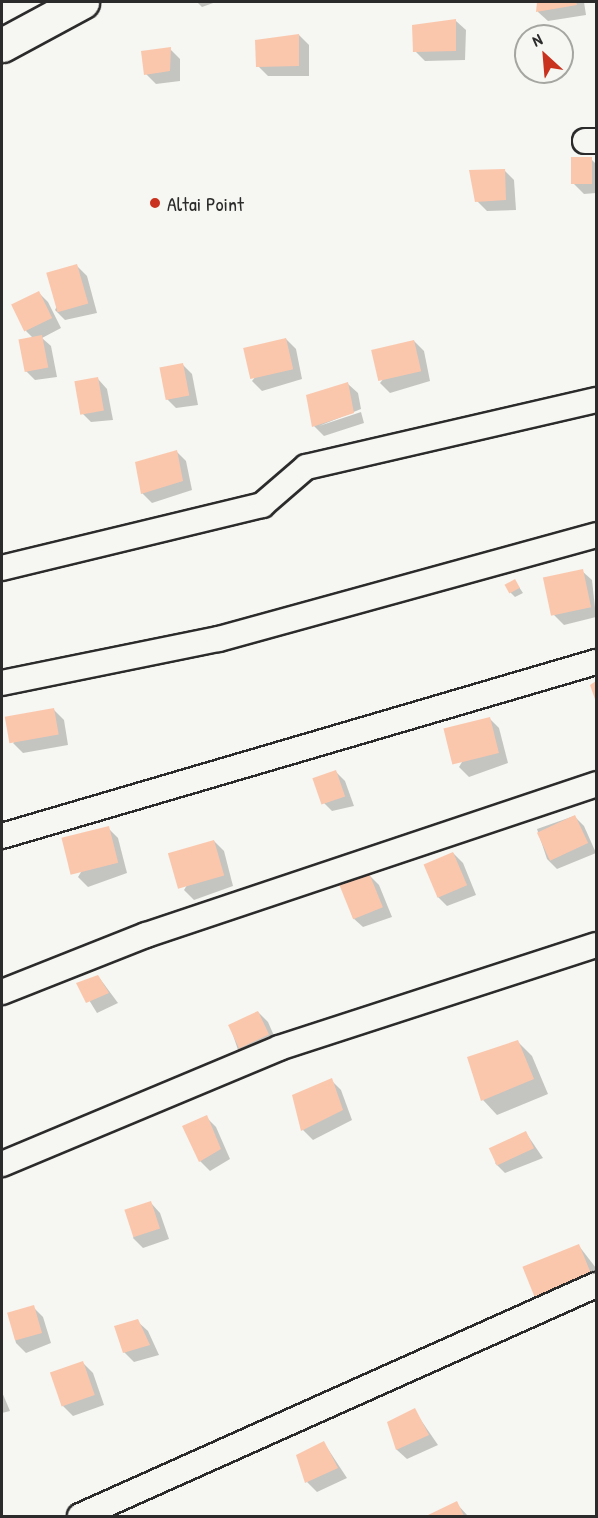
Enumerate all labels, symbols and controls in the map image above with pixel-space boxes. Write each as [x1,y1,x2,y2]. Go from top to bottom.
north arrow [514,24,574,84]
text: N [528,28,546,51]
place label: Altai Point [167,191,244,215]
marker: Altai Point [148,196,162,210]

